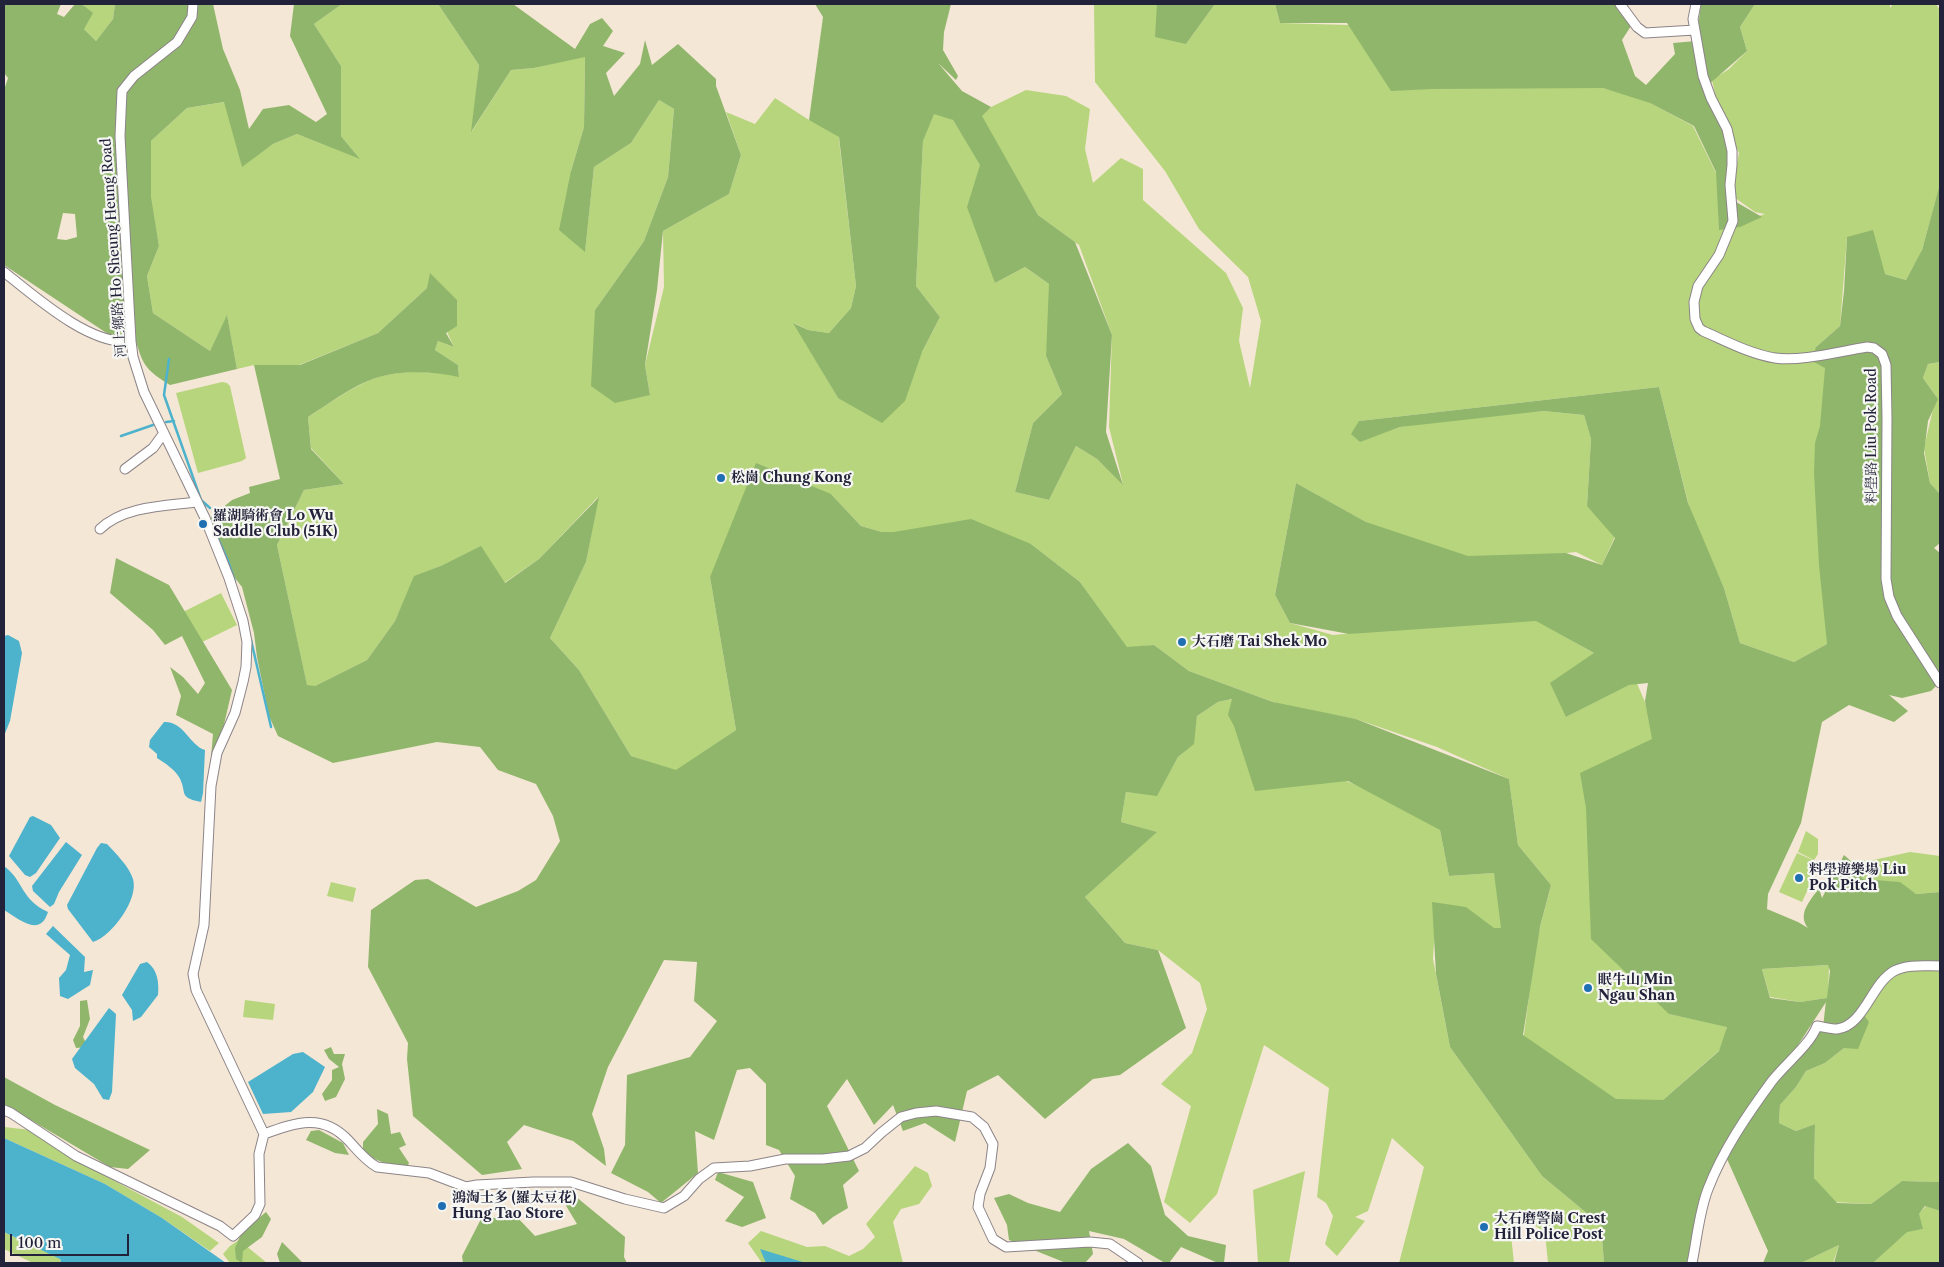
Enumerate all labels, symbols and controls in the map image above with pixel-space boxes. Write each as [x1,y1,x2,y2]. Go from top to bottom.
street label: 河上鄉路 Ho Sheung Heung Road [98,138,130,358]
street label: 料壆路 Liu Pok Road [1864,368,1880,504]
place label: 松崗 Chung Kong [731,470,851,486]
marker: 松崗 Chung Kong [715,472,727,484]
place label: 羅湖騎術會 Lo Wu Saddle Club (51K) [213,508,337,540]
marker: 羅湖騎術會 Lo Wu Saddle Club (51K) [197,518,209,530]
place label: 大石磨 Tai Shek Mo [1192,634,1327,650]
marker: 大石磨 Tai Shek Mo [1176,636,1188,648]
place label: 料壆遊樂場 Liu Pok Pitch [1809,862,1906,894]
marker: 料壆遊樂場 Liu Pok Pitch [1793,872,1805,884]
place label: 眠牛山 Min Ngau Shan [1598,972,1675,1004]
marker: 眠牛山 Min Ngau Shan [1582,982,1594,994]
place label: 鴻淘士多 (羅太豆花) Hung Tao Store [452,1190,576,1222]
marker: 鴻淘士多 (羅太豆花) Hung Tao Store [436,1200,448,1212]
place label: 大石磨警崗 Crest Hill Police Post [1494,1211,1606,1244]
marker: 大石磨警崗 Crest Hill Police Post [1478,1221,1490,1233]
scale bar [12,1224,131,1256]
text: 100 m [18,1233,61,1252]

